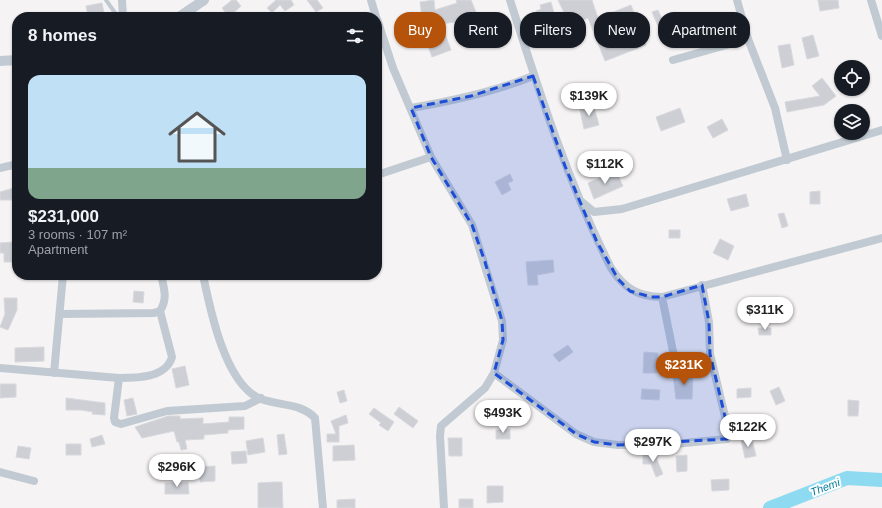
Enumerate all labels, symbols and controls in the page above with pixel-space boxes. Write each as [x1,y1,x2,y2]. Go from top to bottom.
chip: Buy [394,12,446,48]
chip: Rent [454,12,512,48]
chip: Filters [520,12,586,48]
chip: New [594,12,650,48]
chip: Apartment [658,12,750,48]
icon: filters [344,25,366,47]
text: 8 homes [28,26,97,45]
map controls [834,60,870,140]
button: locate [834,60,870,96]
pin: $139K [561,83,617,117]
text: $139K [570,88,608,103]
icon: home [161,101,233,173]
button: layers [834,104,870,140]
pin: $112K [577,151,633,185]
text: $112K [586,156,624,171]
text: $231,000 [28,207,99,226]
text: 3 rooms · 107 m² [28,227,127,242]
text: Apartment [28,242,88,257]
pin: $311K [737,297,793,331]
text: $311K [746,302,784,317]
pin: $231K [656,352,712,386]
text: $231K [665,357,703,372]
pin: $493K [475,400,531,434]
text: $493K [484,405,522,420]
pin: $122K [720,414,776,448]
text: $122K [729,419,767,434]
pin: $297K [625,429,681,463]
text: $297K [634,434,672,449]
pin: $296K [149,454,205,488]
text: $296K [158,459,196,474]
water label: Themi [809,476,842,498]

